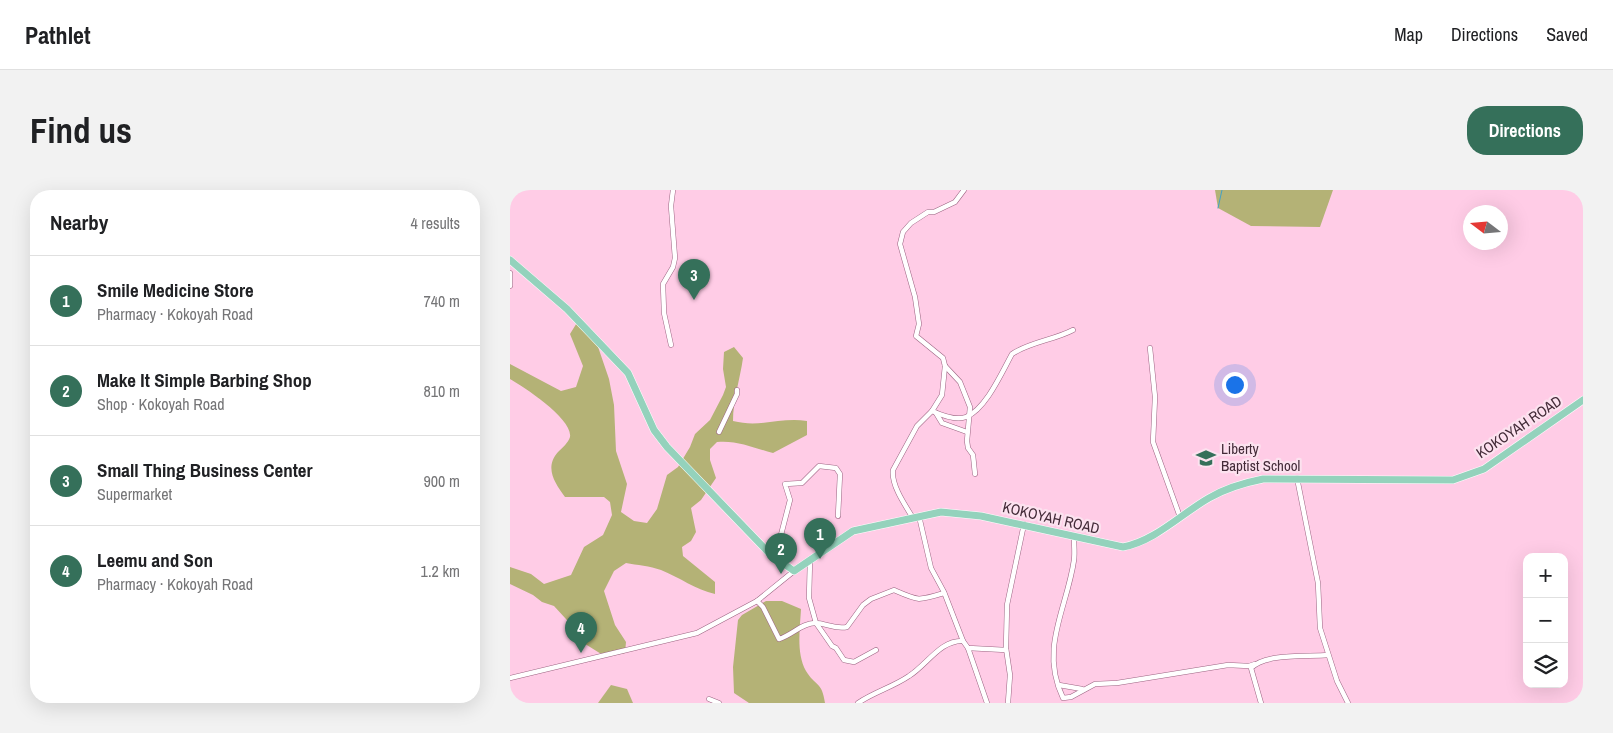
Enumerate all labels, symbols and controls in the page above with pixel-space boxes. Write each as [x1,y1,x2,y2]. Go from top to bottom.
text: Pathlet [25,19,91,51]
text: Map [1394,22,1423,47]
text: Directions [1451,22,1518,47]
text: Saved [1546,22,1588,47]
button: Directions [1467,106,1583,155]
text: Find us [30,107,132,154]
north arrow [1463,205,1508,250]
text: Nearby [50,208,108,237]
text: 4 results [410,212,460,234]
pin: 3 [678,259,710,300]
text: Smile Medicine Store [97,277,254,303]
text: 1 [62,290,70,312]
text: 740 m [424,290,460,312]
text: Pharmacy · Kokoyah Road [97,303,253,325]
text: Make It Simple Barbing Shop [97,367,312,393]
your location [1222,372,1248,398]
text: 2 [62,380,70,402]
text: 810 m [424,380,460,402]
street label: KOKOYAH ROAD [1472,390,1566,463]
text: Shop · Kokoyah Road [97,393,225,415]
place label: Liberty Baptist School [1221,438,1300,476]
school or university icon: Liberty Baptist School [1195,447,1217,469]
text: Small Thing Business Center [97,457,313,483]
text: 3 [62,470,70,492]
text: 900 m [424,470,460,492]
text: Supermarket [97,483,172,505]
street label: KOKOYAH ROAD [1001,496,1102,539]
pin: 1 [804,518,836,559]
pin: 2 [765,533,797,574]
text: Leemu and Son [97,547,213,573]
map controls [1523,553,1568,688]
button: + [1523,553,1568,598]
text: 4 [62,560,70,582]
text: 1.2 km [421,560,460,582]
text: Pharmacy · Kokoyah Road [97,573,253,595]
button: − [1523,598,1568,643]
pin: 4 [565,612,597,653]
button: layers [1523,643,1568,688]

